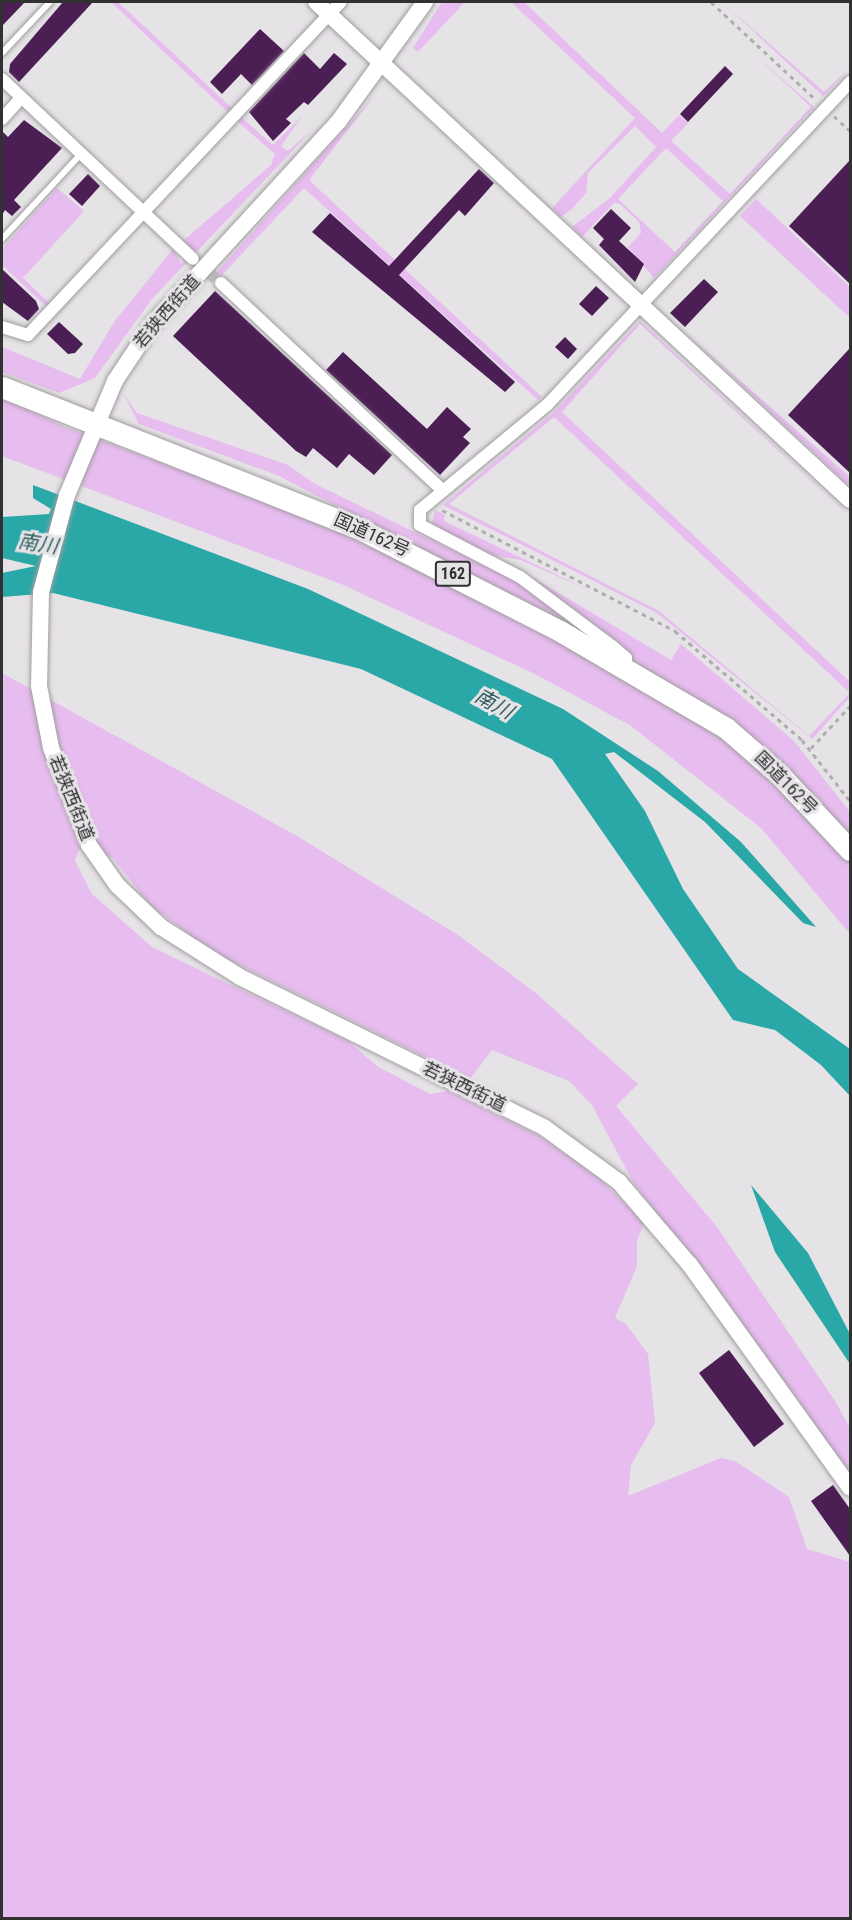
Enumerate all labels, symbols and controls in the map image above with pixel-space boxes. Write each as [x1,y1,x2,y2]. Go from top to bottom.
street label: 若狭西街道 [129,271,205,353]
street label: 国道162号 [331,509,413,561]
water label: 南川 [16,529,60,559]
road number: 162 [434,561,472,587]
water label: 南川 [471,684,517,724]
street label: 国道162号 [750,747,822,819]
street label: 若狭西街道 [44,752,98,844]
street label: 若狭西街道 [419,1058,509,1116]

